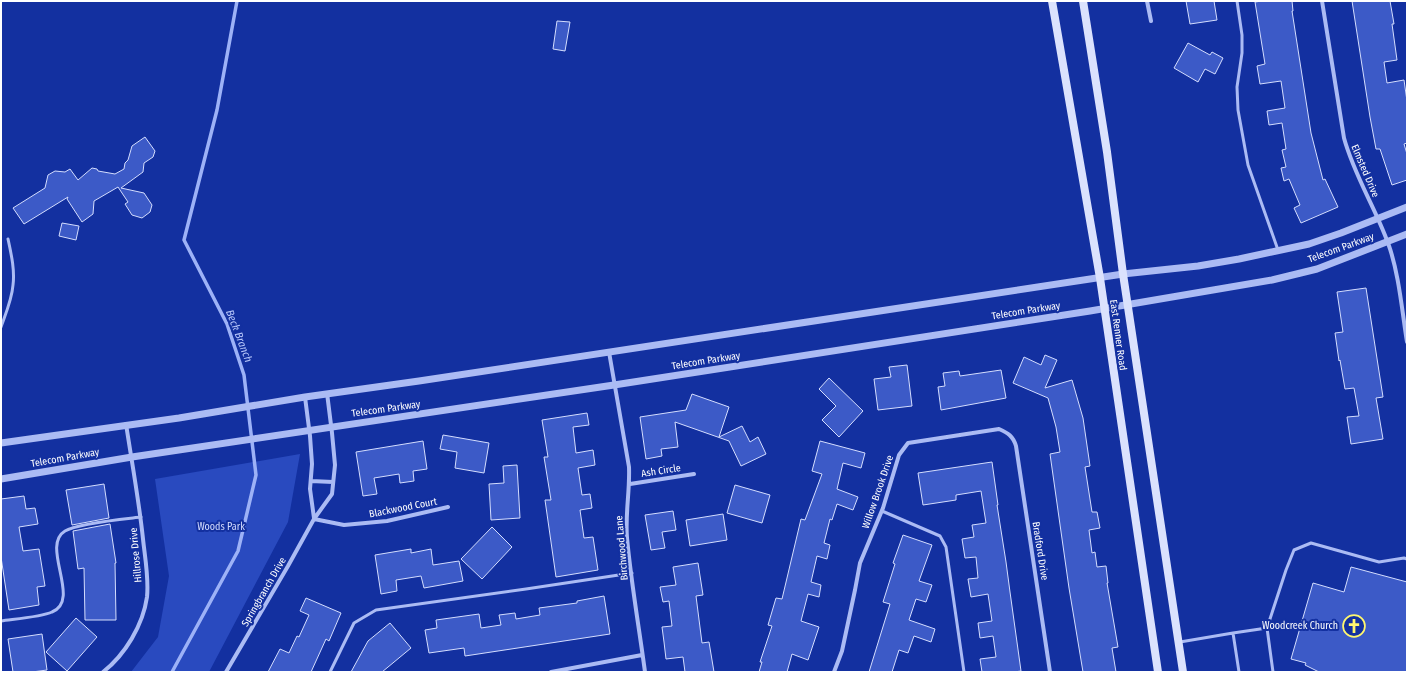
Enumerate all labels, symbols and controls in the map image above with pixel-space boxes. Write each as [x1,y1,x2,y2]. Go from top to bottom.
street label: Elmsted Drive [1349,143,1382,199]
street label: Telecom Parkway [1306,230,1376,265]
street label: East Renner Road [1107,299,1129,371]
street label: Telecom Parkway [991,300,1062,322]
water label: Beck Branch [223,308,255,364]
street label: Telecom Parkway [671,350,742,372]
street label: Telecom Parkway [351,398,422,420]
street label: Telecom Parkway [30,446,101,470]
street label: Willow Brook Drive [860,454,896,530]
street label: Ash Circle [640,462,682,480]
street label: Blackwood Court [368,495,439,520]
street label: Birchwood Lane [613,515,631,581]
park label: Woods Park [197,521,245,533]
street label: Bradford Drive [1029,521,1051,581]
street label: Hillrose Drive [128,527,144,583]
street label: Springbranch Drive [239,555,289,629]
church icon: Woodcreek Church [1341,613,1367,639]
place label: Woodcreek Church [1262,620,1338,632]

